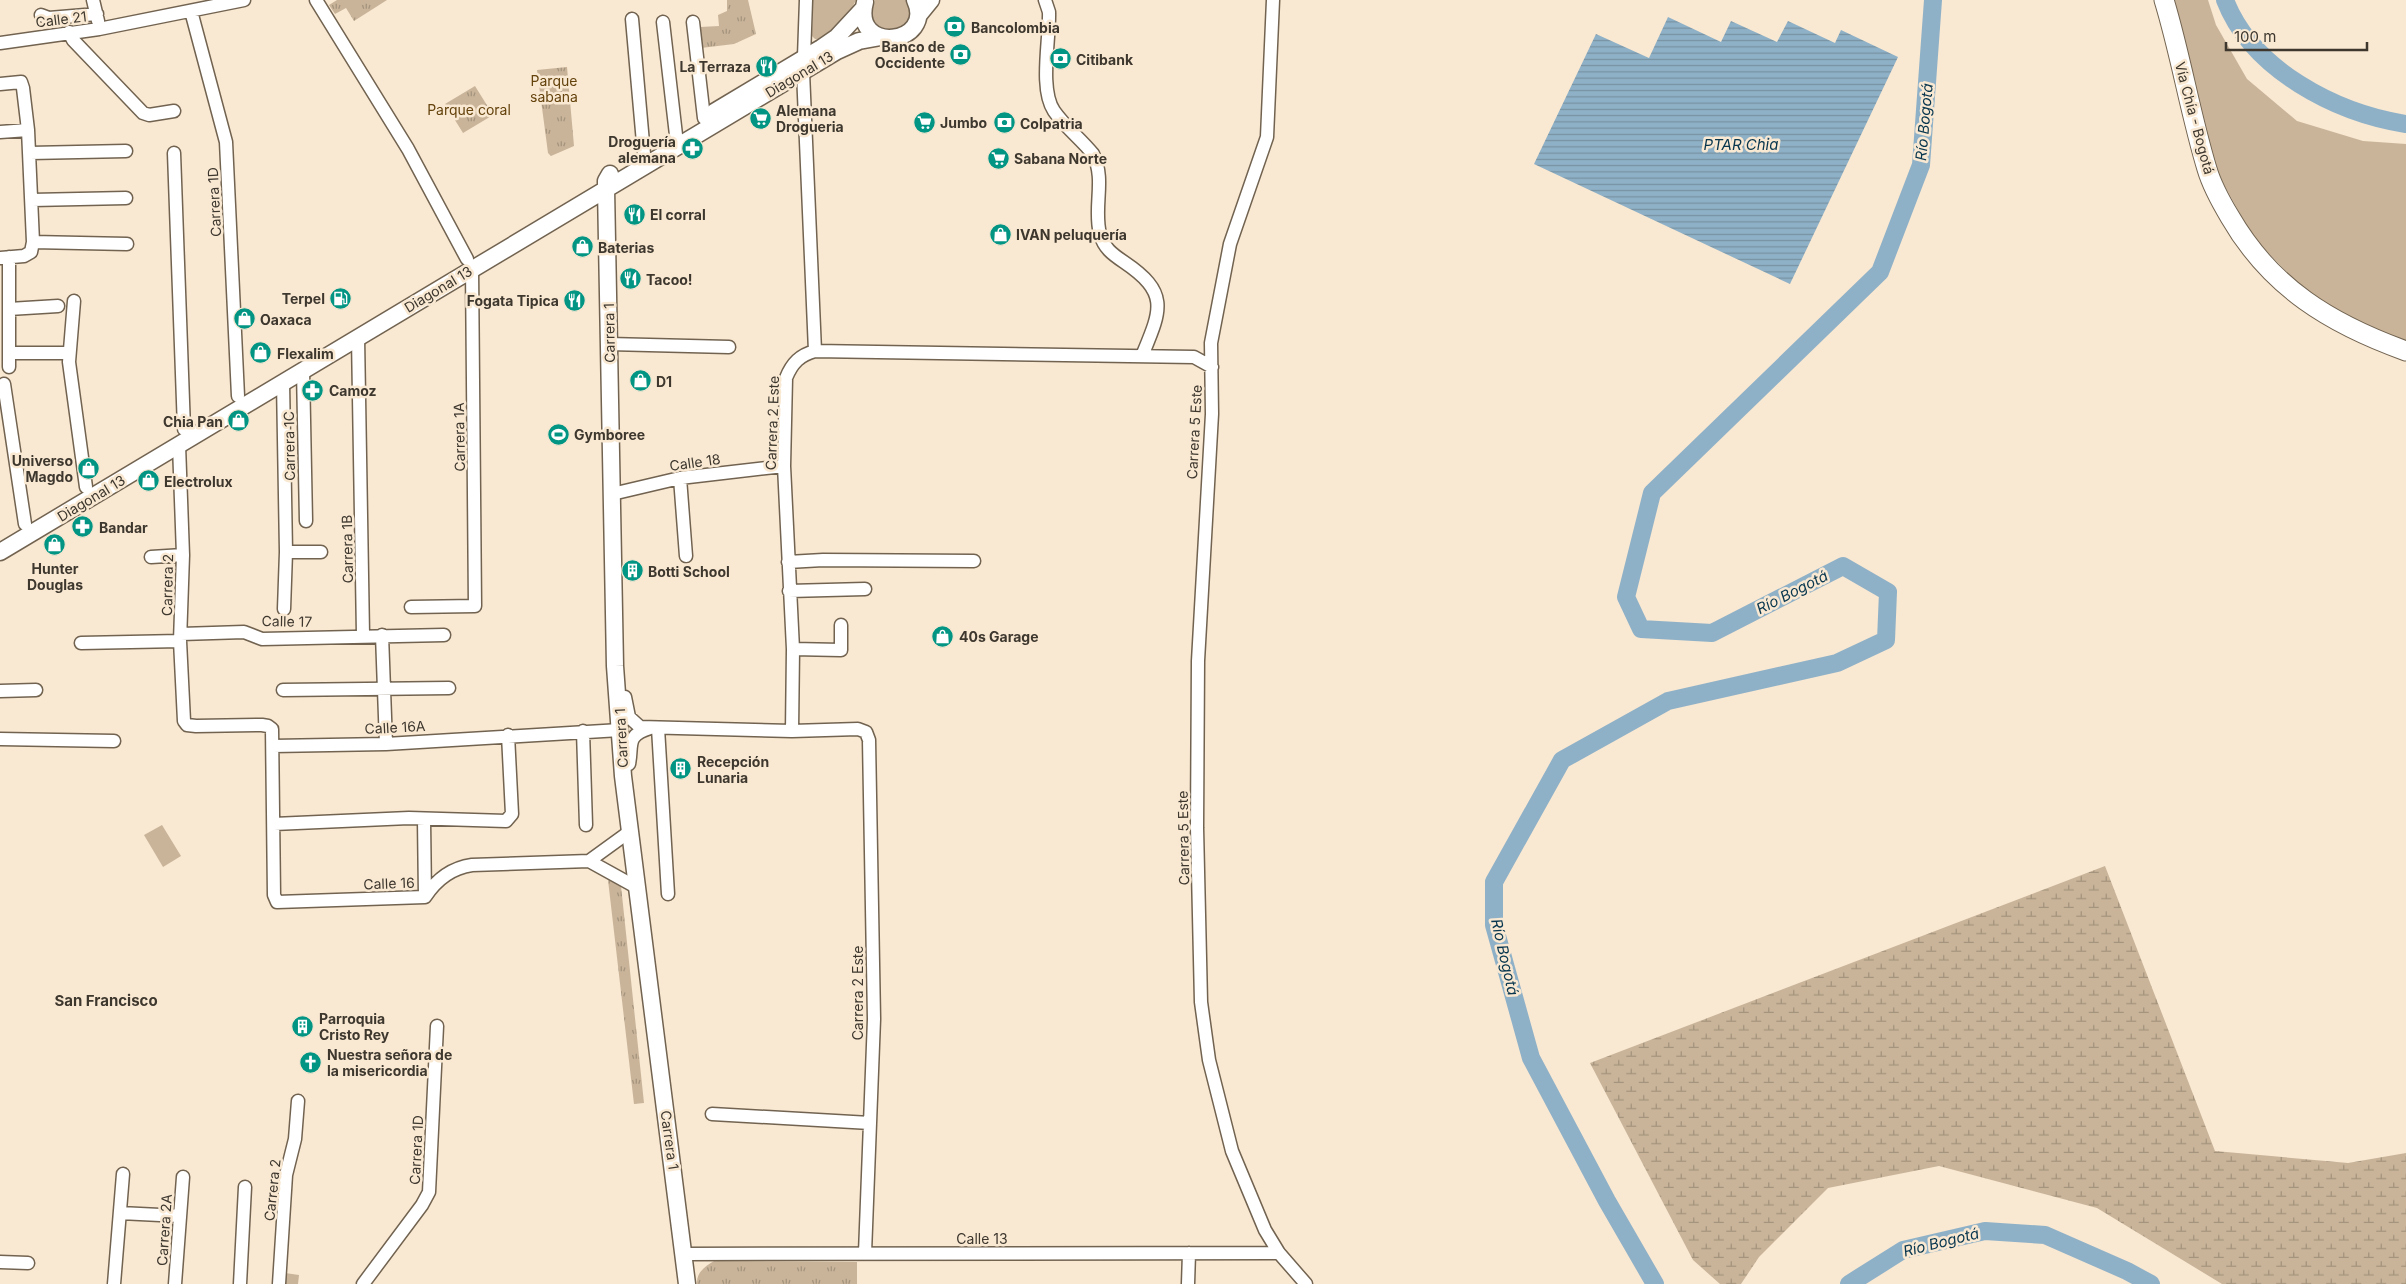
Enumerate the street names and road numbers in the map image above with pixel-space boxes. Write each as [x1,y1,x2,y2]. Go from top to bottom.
street label: Calle 21 [35,7,87,31]
street label: Diagonal 13 [762,47,836,101]
street label: Vía Chía - Bogotá [2172,60,2218,176]
street label: Carrera 1D [204,167,224,237]
street label: Diagonal 13 [401,262,475,316]
street label: Carrera 1 [600,303,618,363]
street label: Carrera 2 Este [762,375,782,471]
street label: Carrera 5 Este [1183,384,1205,480]
street label: Carrera 1A [450,402,468,472]
street label: Carrera 1C [280,411,298,481]
street label: Calle 18 [668,450,722,474]
street label: Diagonal 13 [54,471,128,525]
street label: Carrera 1B [338,515,356,583]
street label: Carrera 2 [158,554,176,616]
street label: Calle 17 [262,612,313,630]
street label: Carrera 1 [611,708,631,768]
street label: Calle 16A [364,717,426,737]
street label: Carrera 5 Este [1174,790,1192,886]
street label: Calle 16 [363,874,415,892]
street label: Carrera 2 Este [849,946,866,1040]
street label: Carrera 1 [657,1109,683,1171]
street label: Carrera 1D [406,1115,426,1185]
street label: Carrera 2 [260,1158,284,1222]
street label: Carrera 2A [153,1193,175,1267]
street label: Calle 13 [956,1230,1008,1247]

